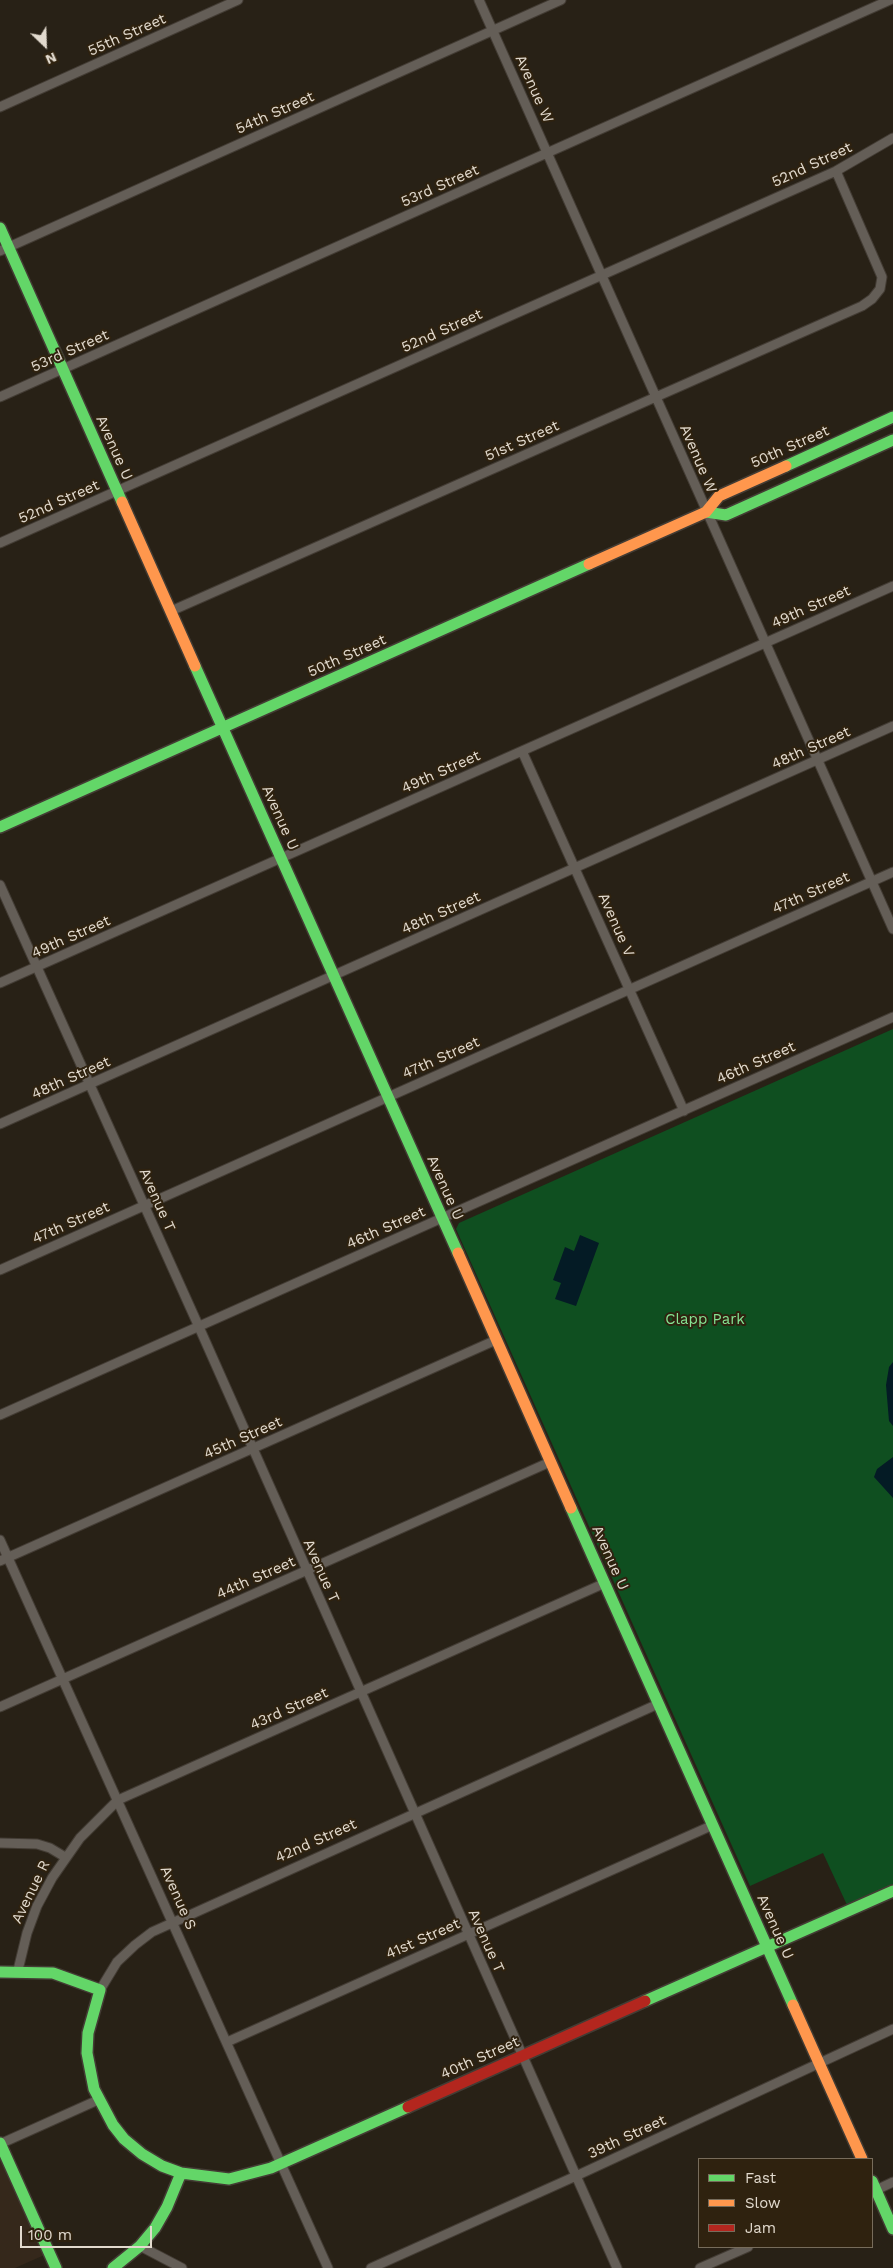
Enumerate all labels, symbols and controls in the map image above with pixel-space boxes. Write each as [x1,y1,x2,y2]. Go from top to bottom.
street label: 55th Street [85,10,169,60]
north arrow [20,20,70,70]
text: N [43,49,59,68]
street label: Avenue W [511,52,557,126]
street label: 54th Street [233,88,317,138]
street label: 52nd Street [769,139,855,191]
street label: 53rd Street [398,161,482,211]
street label: 52nd Street [399,305,485,357]
street label: 53rd Street [28,326,112,376]
street label: Avenue U [92,413,136,483]
street label: 51st Street [482,417,562,465]
street label: Avenue W [676,422,720,496]
street label: 50th Street [748,422,832,472]
street label: 52nd Street [16,476,102,528]
street label: 49th Street [769,582,853,632]
street label: 50th Street [305,631,389,681]
street label: 48th Street [769,723,853,773]
street label: 49th Street [399,747,483,797]
street label: Avenue U [258,783,302,853]
street label: 47th Street [770,868,852,918]
street label: 48th Street [399,888,483,938]
street label: Avenue V [594,890,638,960]
street label: 49th Street [29,912,113,962]
street label: 47th Street [400,1033,482,1083]
street label: 46th Street [714,1038,798,1088]
street label: 48th Street [29,1053,113,1103]
street label: Avenue U [423,1153,467,1223]
street label: Avenue T [135,1166,179,1234]
street label: 47th Street [30,1198,112,1248]
street label: 46th Street [344,1203,428,1253]
park label: Clapp Park [665,1311,745,1329]
street label: 45th Street [201,1413,285,1463]
street label: Avenue U [588,1523,632,1593]
street label: Avenue T [299,1537,343,1605]
street label: 44th Street [214,1553,298,1603]
street label: 43rd Street [247,1684,331,1734]
street label: 42nd Street [273,1815,359,1867]
street label: Avenue R [8,1857,54,1927]
street label: Avenue S [156,1863,200,1933]
street label: Avenue U [753,1892,797,1962]
street label: Avenue T [464,1907,508,1975]
street label: 41st Street [383,1915,463,1963]
street label: 40th Street [438,2033,522,2083]
street label: 39th Street [585,2111,669,2163]
legend [698,2158,873,2248]
text: Fast [745,2169,776,2187]
text: Slow [745,2194,781,2212]
scale bar [22,2216,155,2248]
text: Jam [745,2219,776,2237]
text: 100 m [28,2226,72,2244]

